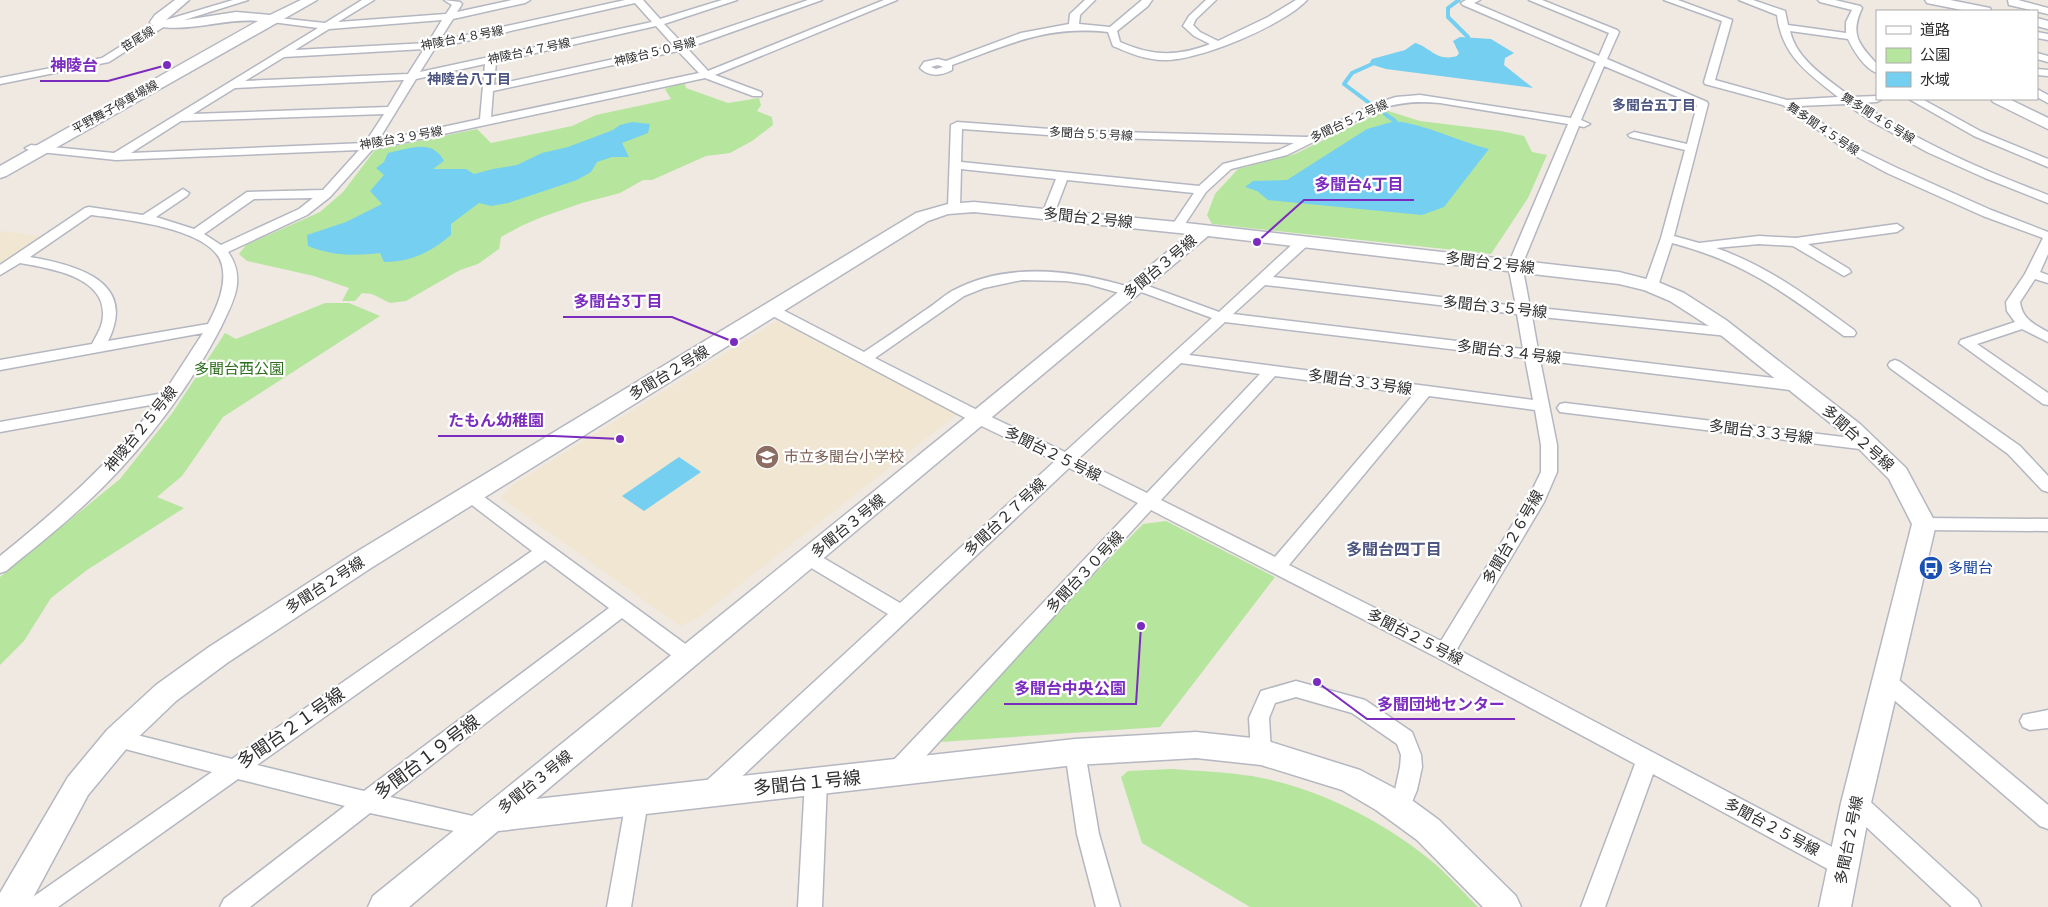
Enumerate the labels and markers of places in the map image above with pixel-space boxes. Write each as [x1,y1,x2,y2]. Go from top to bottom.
callout: 神陵台 [40,50,108,81]
callout: 多聞台4丁目 [1304,169,1414,200]
callout: 多聞台3丁目 [563,286,672,317]
callout: たもん幼稚園 [438,405,554,436]
school or university icon: 市立多聞台小学校 [754,444,780,470]
place label: 市立多聞台小学校 [784,446,904,467]
bus stop icon: 多聞台 [1918,555,1944,581]
place label: 多聞台 [1948,557,1993,578]
callout: 多聞台中央公園 [1004,673,1136,704]
callout: 多聞団地センター [1367,688,1515,719]

